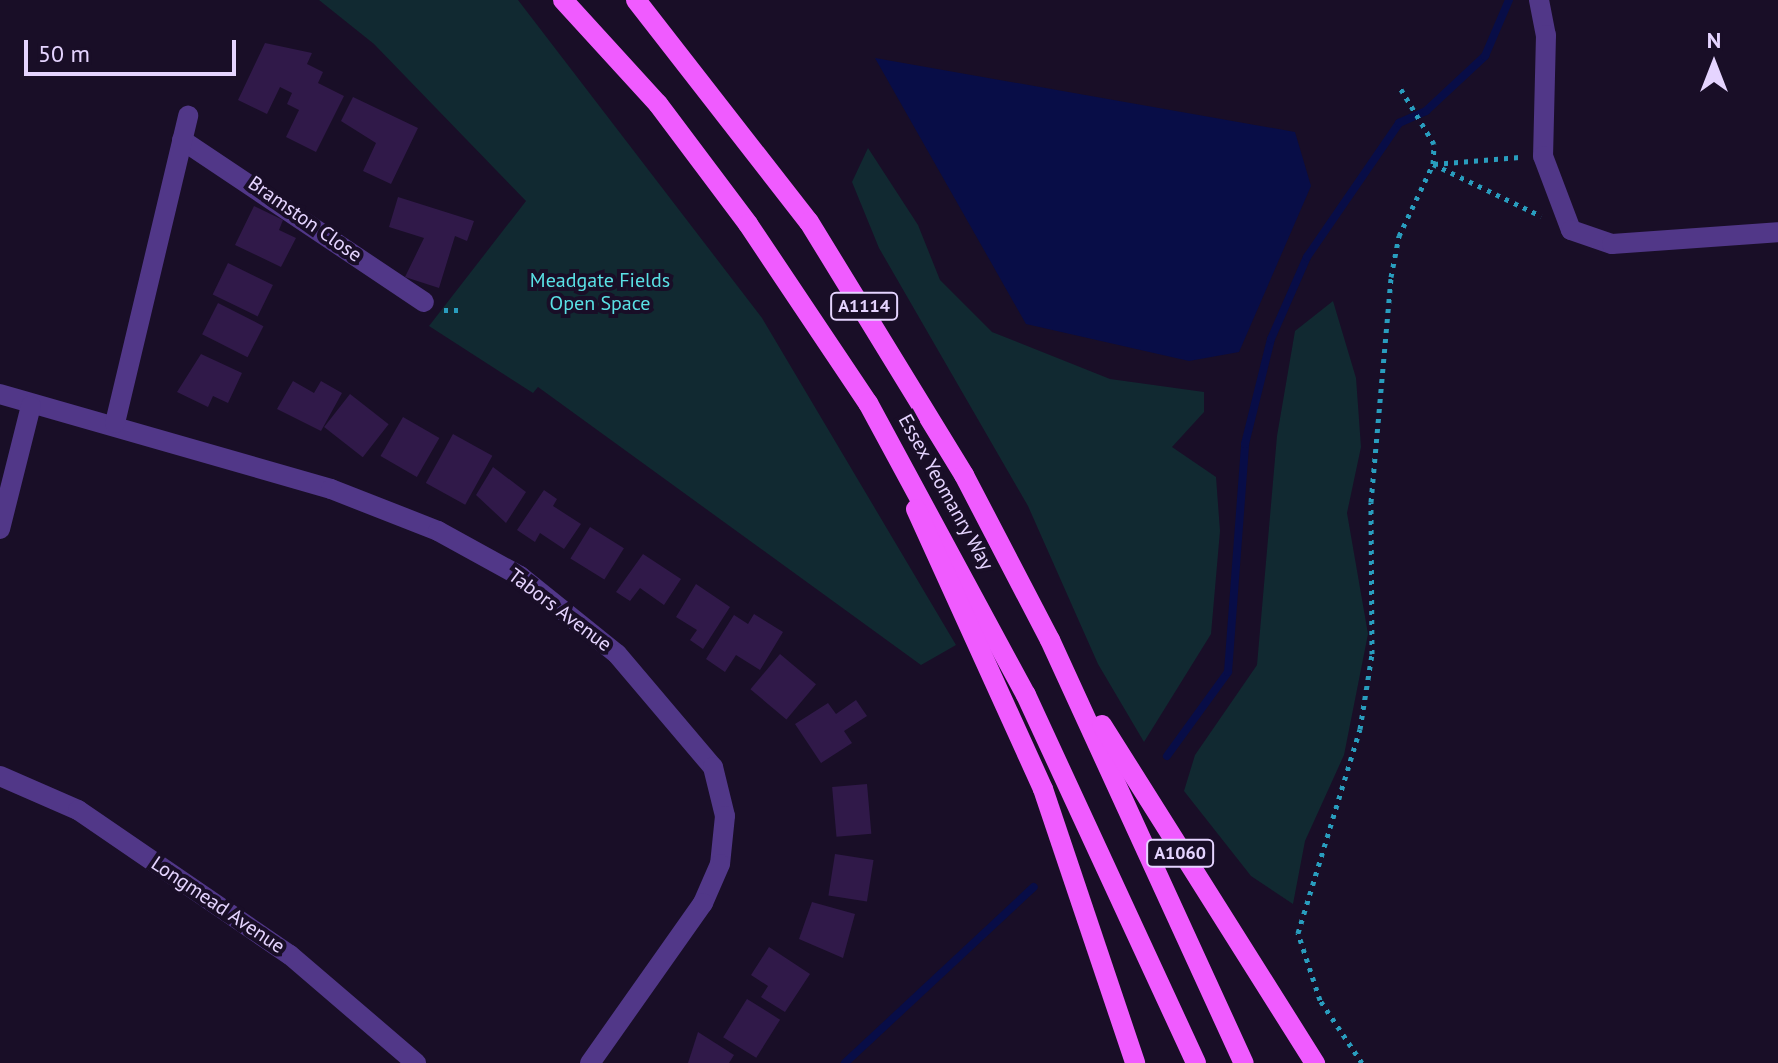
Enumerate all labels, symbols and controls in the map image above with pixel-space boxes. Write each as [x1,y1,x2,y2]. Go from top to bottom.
scale bar [28,24,240,74]
north arrow [1674,24,1754,104]
text: N [1707,26,1721,54]
text: 50 m [38,38,90,69]
street label: Bramston Close [244,171,366,267]
park label: Meadgate Fields Open Space [530,269,670,316]
road number: A1114 [830,292,898,320]
street label: Essex Yeomanry Way [893,409,999,575]
street label: Tabors Avenue [503,563,617,657]
road number: A1060 [1146,839,1214,867]
street label: Longmead Avenue [146,851,290,959]

